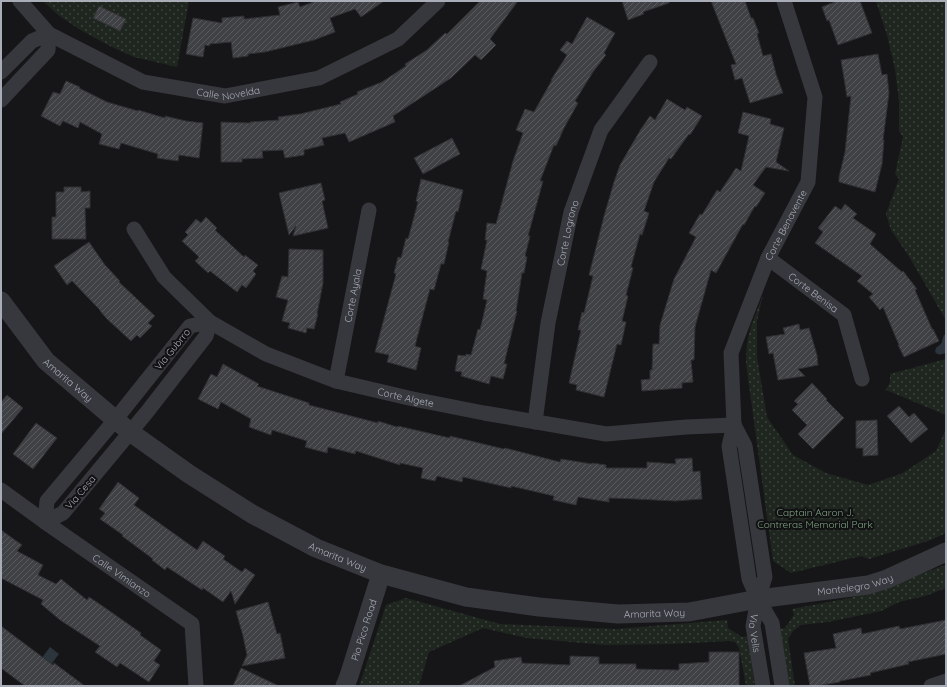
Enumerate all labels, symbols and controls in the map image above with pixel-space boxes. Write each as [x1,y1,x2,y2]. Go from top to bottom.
street label: Calle Novelda [196,83,261,103]
street label: Corte Benavente [762,187,810,263]
street label: Corte Logrono [554,198,582,267]
street label: Corte Ayala [341,268,365,324]
street label: Corte Benisa [786,270,841,316]
street label: Via Gubrro [152,326,193,373]
street label: Amarita Way [40,355,95,405]
street label: Corte Algete [376,385,435,410]
street label: Via Cesa [62,473,98,512]
park label: Captain Aaron J. Contreras Memorial Park [757,506,873,531]
street label: Amarita Way [306,539,368,575]
street label: Calle Vimianzo [90,551,153,601]
street label: Montelegro Way [817,571,895,598]
street label: Pio Pico Road [348,598,380,663]
street label: Amarita Way [624,606,685,621]
street label: Via Velis [746,613,763,654]

